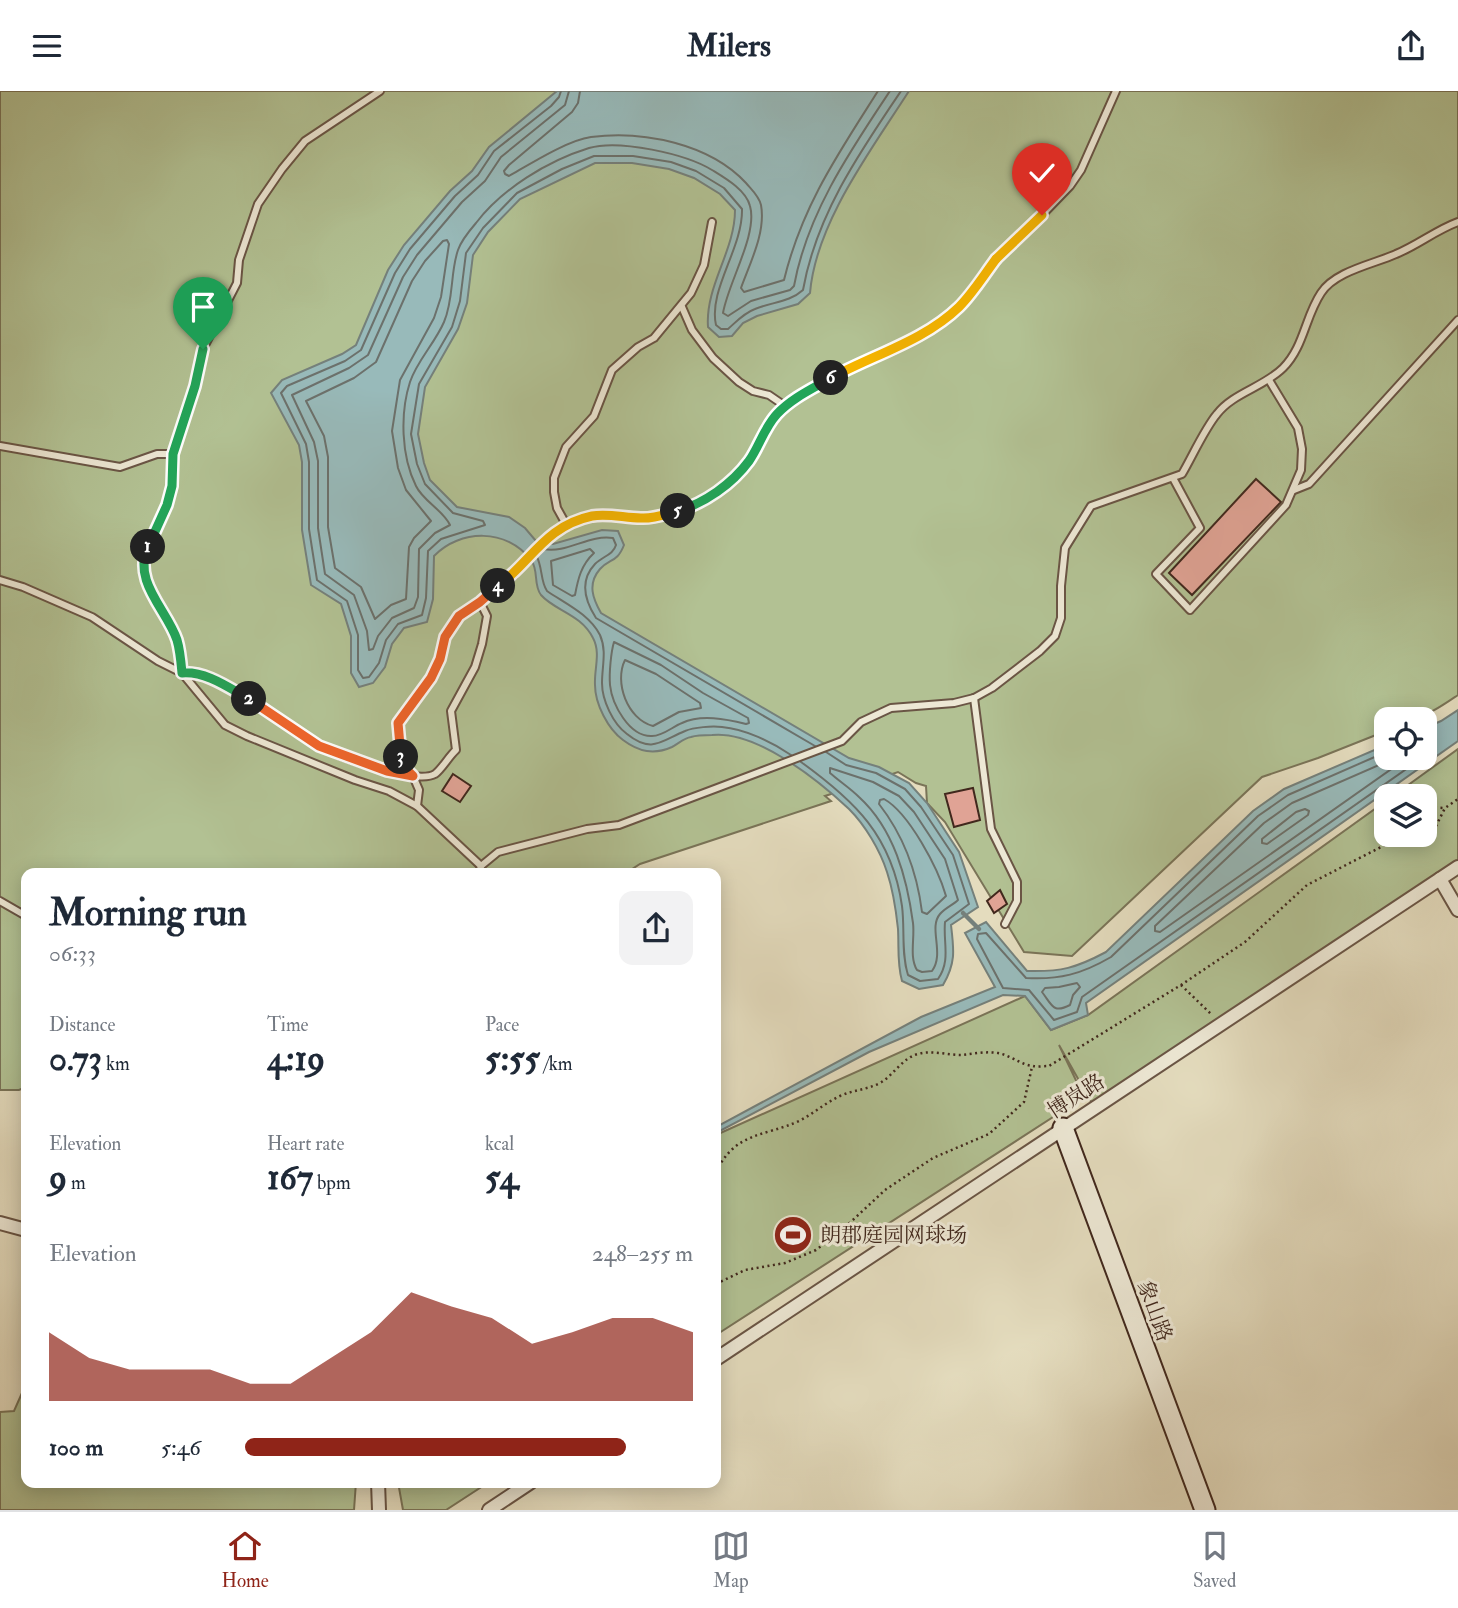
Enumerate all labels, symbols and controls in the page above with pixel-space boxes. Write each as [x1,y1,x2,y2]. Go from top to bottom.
text: Milers [687,26,771,66]
icon: menu [28,27,66,65]
icon: share [1392,27,1430,65]
pin [1012,143,1072,215]
icon: check [1023,154,1061,192]
pin [173,277,233,349]
icon: arrive [184,288,222,326]
pin: 6 [814,361,848,395]
text: 6 [826,365,835,389]
pin: 5 [660,493,696,529]
text: 5 [673,498,682,522]
pin: 1 [130,529,166,565]
text: 1 [144,534,151,558]
pin: 4 [480,568,516,603]
text: 4 [492,573,503,597]
pin: 2 [232,681,266,717]
text: 2 [244,686,253,710]
map controls [1374,707,1437,847]
button: locate [1374,707,1437,770]
pin: 3 [384,739,418,775]
text: 3 [397,744,404,768]
button: layers [1374,784,1437,847]
text: Morning run [49,889,247,937]
button: share [619,891,693,965]
text: 06:33 [49,939,96,968]
text: Distance [49,1013,115,1037]
text: Time [267,1013,309,1037]
text: Pace [485,1013,519,1037]
text: 0.73 [49,1037,102,1081]
text: 4:19 [267,1037,325,1081]
text: 5:55 [485,1037,540,1081]
text: km [102,1052,130,1076]
text: /km [540,1052,573,1076]
street label: 博岚路 [1043,1068,1110,1125]
text: Elevation [49,1132,121,1156]
text: Heart rate [267,1132,344,1156]
text: kcal [485,1132,514,1156]
text: 9 [49,1156,67,1200]
text: 167 [267,1156,313,1200]
text: 54 [485,1156,518,1200]
text: m [67,1171,86,1195]
text: bpm [313,1171,351,1195]
sports icon: 朗郡庭园网球场 [772,1214,814,1256]
place label: 朗郡庭园网球场 [820,1222,967,1249]
text: Elevation [49,1239,137,1268]
text: 248–255 m [592,1239,693,1268]
street label: 象山路 [1131,1277,1178,1345]
text: 100 m [49,1433,103,1462]
text: 5:46 [161,1433,201,1462]
tab: Home [222,1527,269,1593]
tab: Map [712,1527,750,1593]
tab: Saved [1193,1527,1236,1593]

